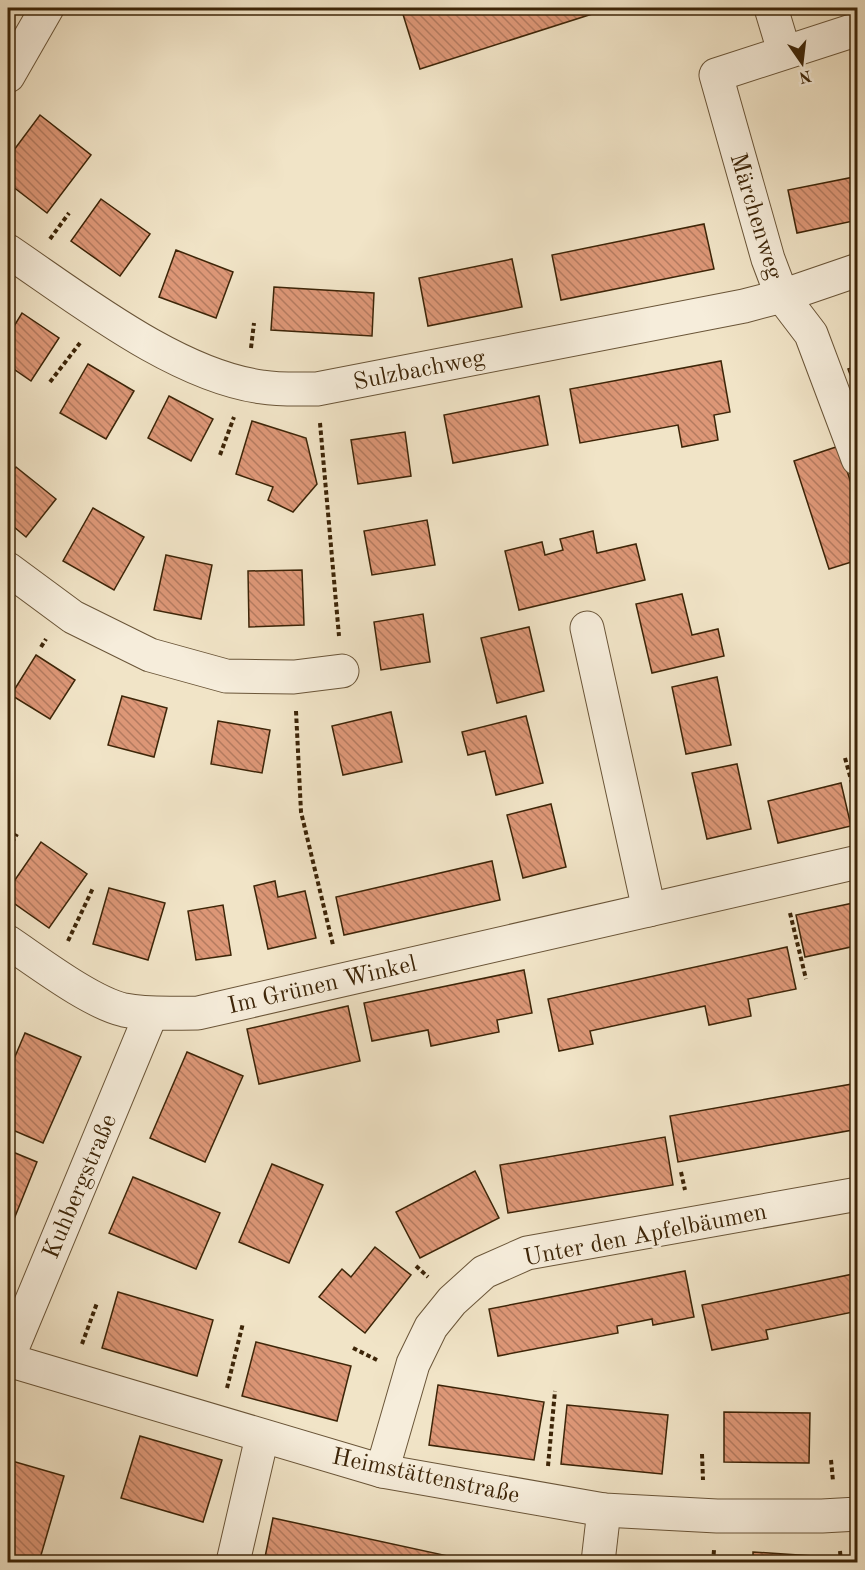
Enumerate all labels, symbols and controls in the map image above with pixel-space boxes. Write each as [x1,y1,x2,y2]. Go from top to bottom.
north arrow [772,33,832,93]
text: N [797,66,813,85]
street label: Märchenweg [724,151,786,283]
street label: Sulzbachweg [351,346,487,396]
street label: Im Grünen Winkel [226,953,419,1019]
street label: Kuhbergstraße [40,1111,122,1263]
street label: Unter den Apfelbäumen [522,1201,769,1271]
street label: Heimstättenstraße [330,1445,522,1509]

